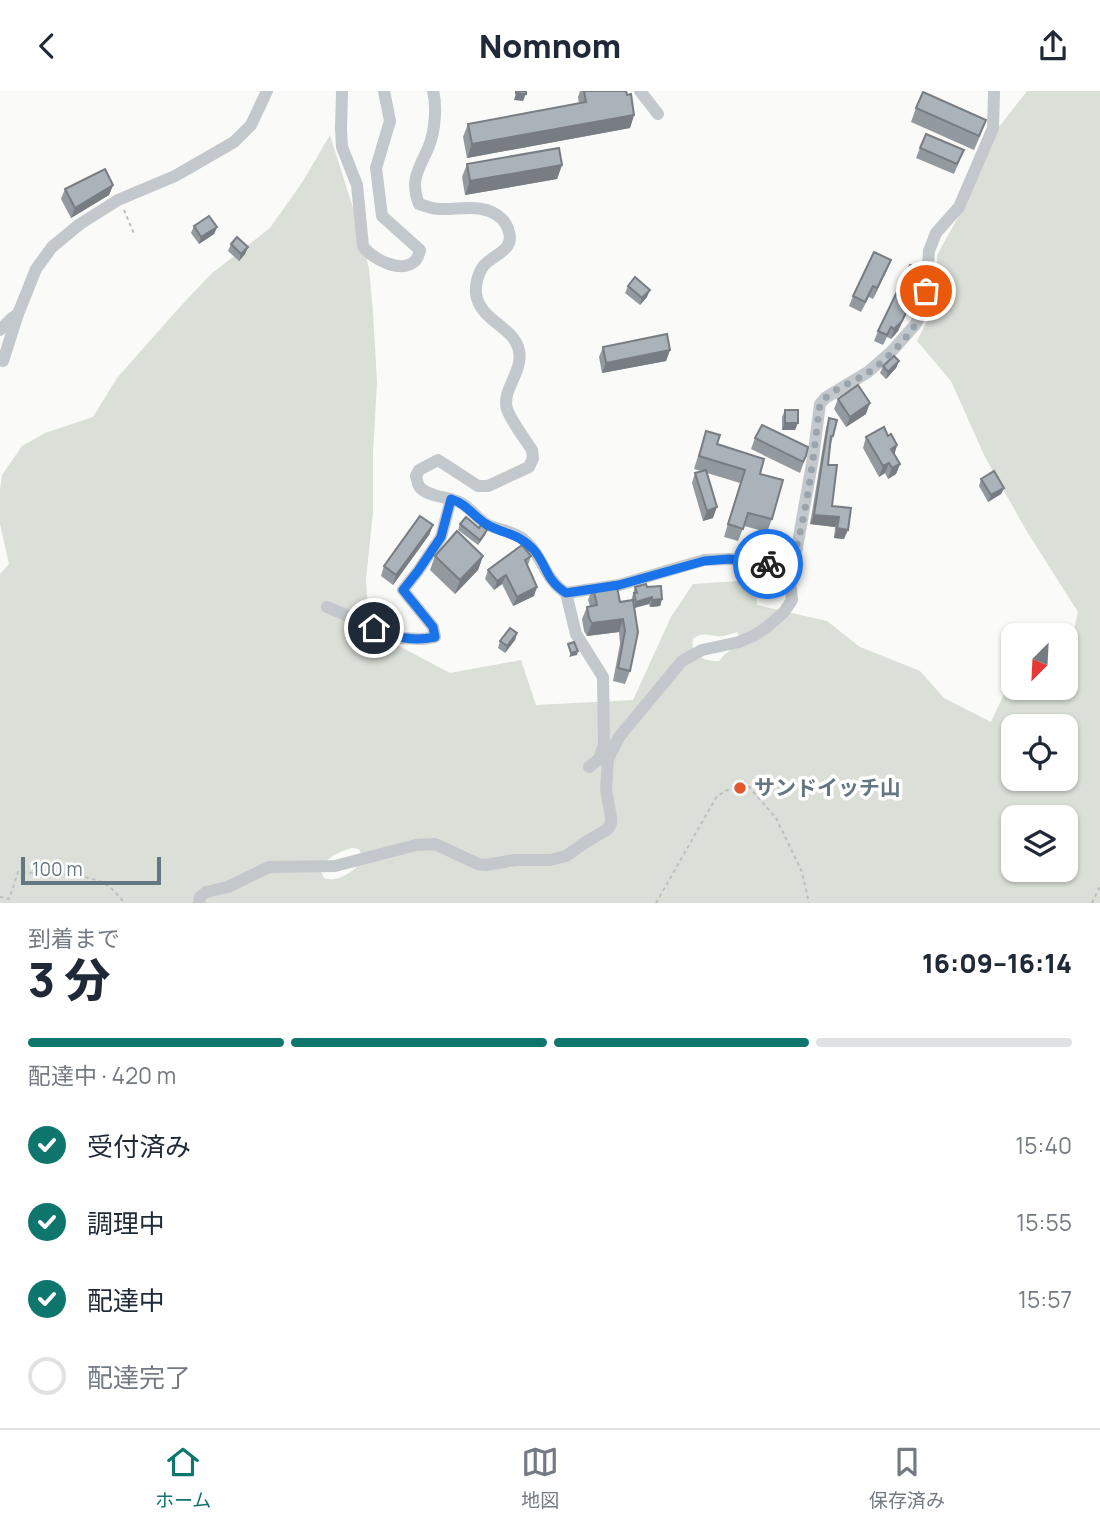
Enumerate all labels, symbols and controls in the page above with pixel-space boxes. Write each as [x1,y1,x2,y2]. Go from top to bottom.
text: Nomnom [479,24,621,68]
icon: back [28,27,66,65]
icon: share [1034,27,1072,65]
pin [896,261,956,321]
icon: bag [907,272,945,310]
courier [733,529,803,599]
icon: bike [749,545,787,583]
pin [344,598,404,658]
icon: home [355,609,393,647]
north arrow [1001,623,1078,700]
map controls [1001,623,1078,882]
button: locate [1001,714,1078,791]
place label: サンドイッチ山 [754,773,901,801]
marker: サンドイッチ山 [732,780,748,796]
button: layers [1001,805,1078,882]
scale bar [21,854,161,886]
text: 100 m [32,856,83,882]
text: 到着まで [28,922,120,954]
text: 16:09–16:14 [922,945,1072,981]
text: 3 分 [28,948,110,1011]
text: 配達中 · 420 m [28,1059,176,1091]
icon: check [28,1126,66,1164]
text: 受付済み [87,1128,191,1164]
text: 15:40 [1015,1129,1072,1161]
icon: check [28,1203,66,1241]
text: 調理中 [87,1205,165,1241]
text: 15:55 [1016,1206,1072,1238]
icon: check [28,1280,66,1318]
text: 配達中 [87,1282,165,1318]
text: 15:57 [1018,1283,1072,1315]
text: 配達完了 [87,1359,191,1395]
tab: ホーム [155,1443,211,1513]
tab: 地図 [521,1443,559,1513]
tab: 保存済み [869,1443,945,1513]

